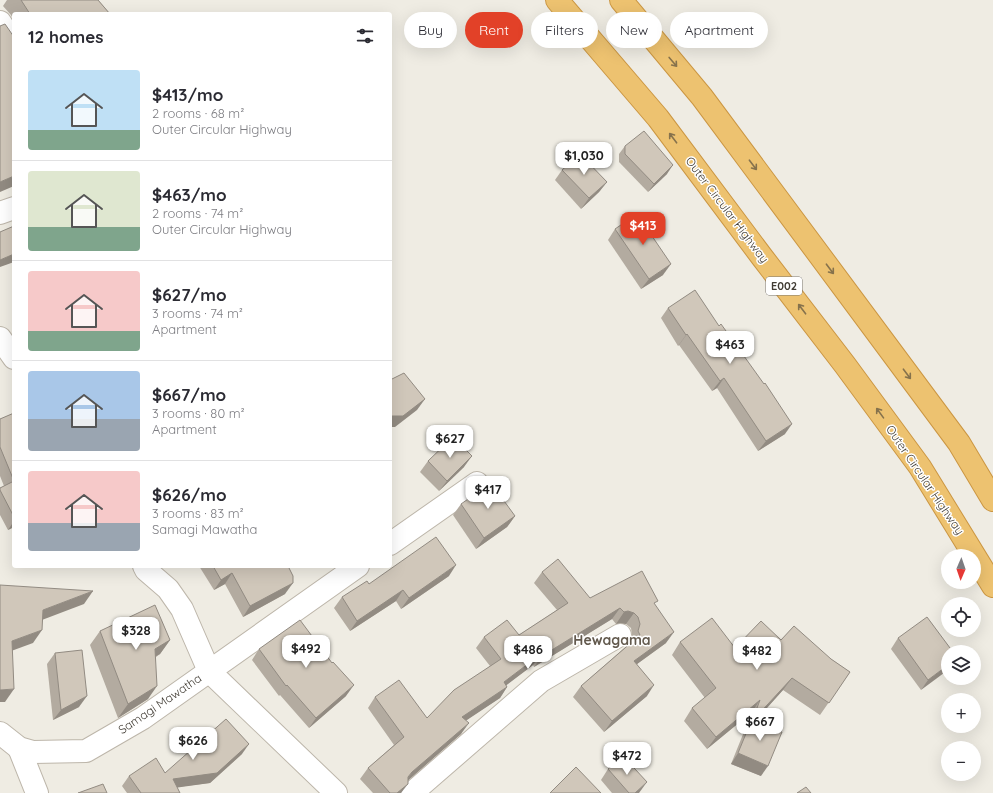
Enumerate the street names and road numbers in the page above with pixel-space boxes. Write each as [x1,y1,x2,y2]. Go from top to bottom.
street label: Outer Circular Highway [683,154,772,266]
road number: E002 [766,277,802,295]
street label: Outer Circular Highway [883,422,968,537]
street label: Samagi Mawatha [115,670,204,737]

